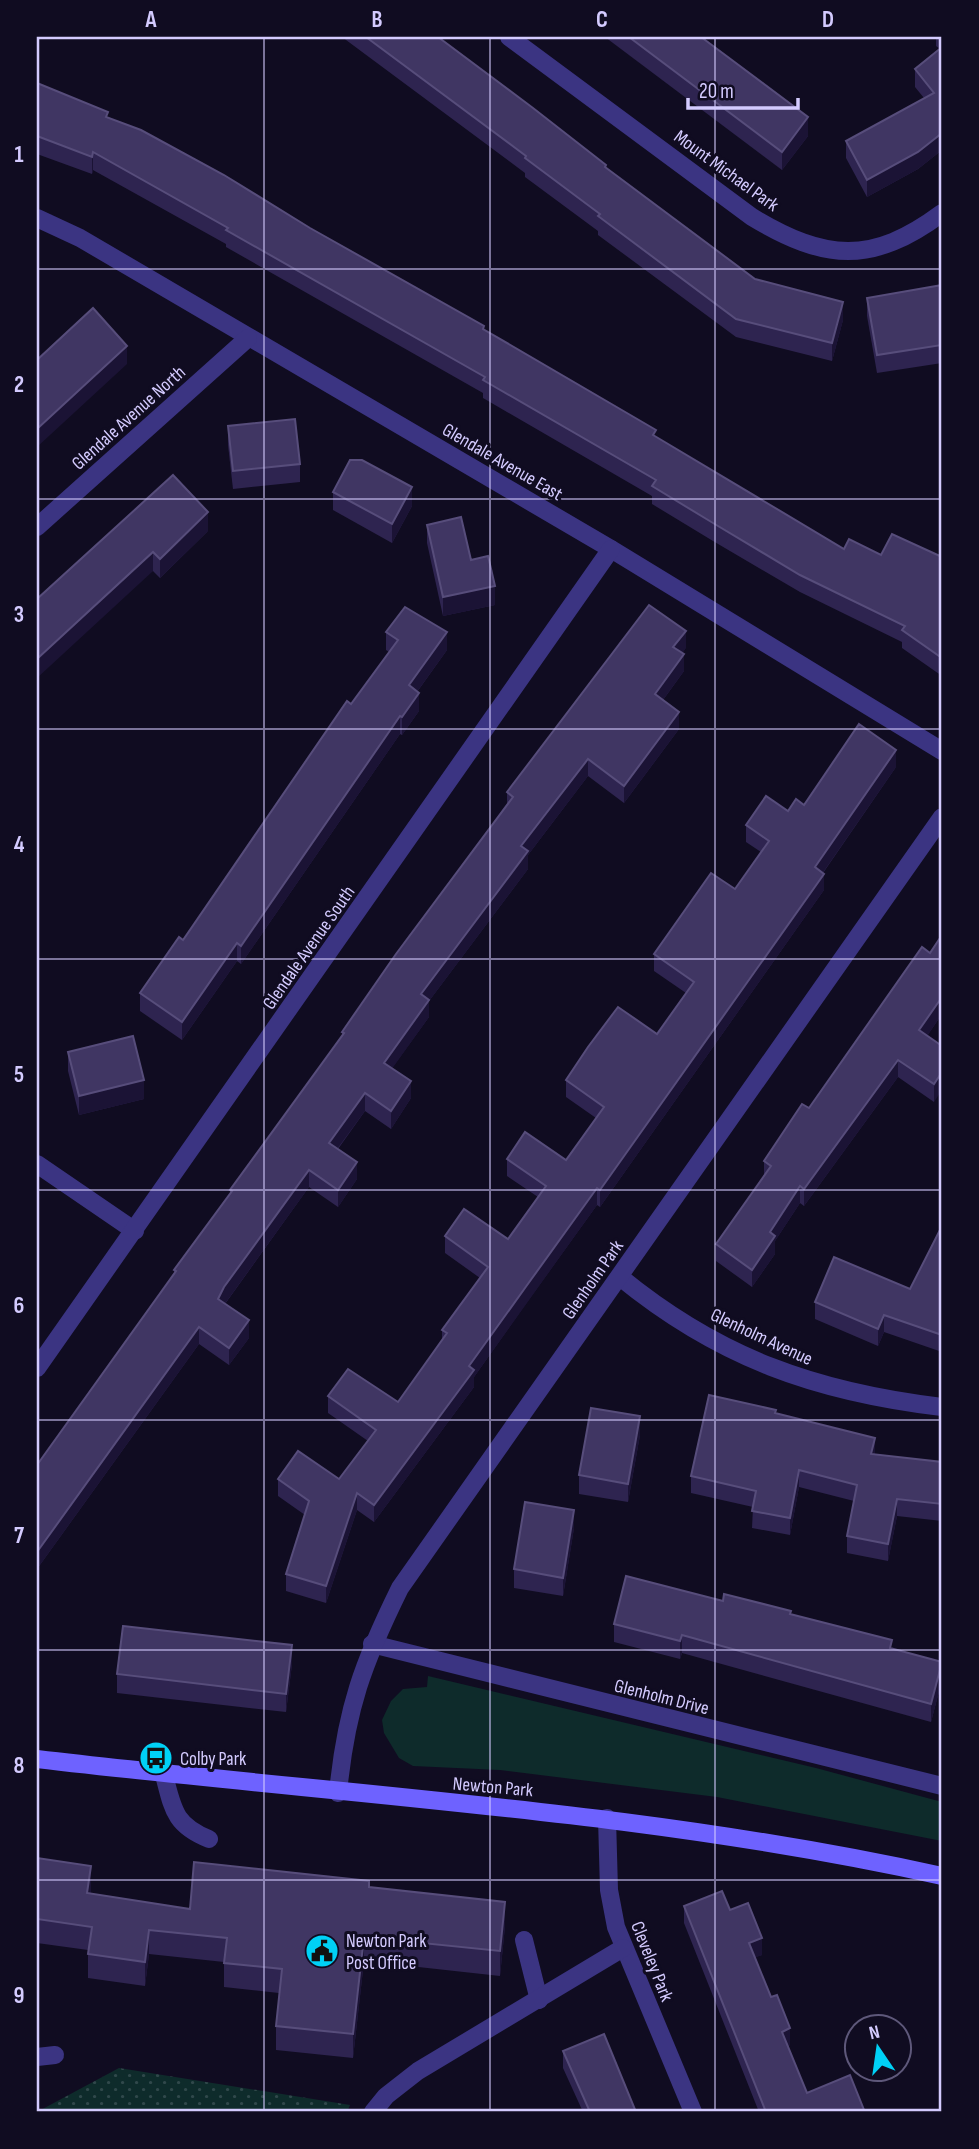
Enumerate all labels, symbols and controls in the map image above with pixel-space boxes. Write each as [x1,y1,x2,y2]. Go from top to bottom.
text: A [145,6,158,34]
text: B [372,6,383,34]
text: C [596,6,608,34]
text: D [822,6,834,34]
scale bar [688,66,799,110]
text: 20 m [699,79,734,104]
street label: Mount Michael Park [669,125,784,217]
text: 1 [14,141,24,169]
street label: Glendale Avenue North [67,361,191,475]
text: 2 [14,371,24,399]
street label: Glendale Avenue East [438,419,567,506]
text: 3 [14,601,24,629]
text: 4 [14,831,25,859]
street label: Glendale Avenue South [258,882,360,1014]
text: 5 [14,1061,24,1089]
street label: Glenholm Park [558,1235,629,1324]
text: 6 [14,1292,24,1320]
street label: Glenholm Avenue [707,1304,816,1371]
text: 7 [14,1522,24,1550]
street label: Glenholm Drive [612,1675,711,1720]
bus stop icon: Colby Park [137,1739,175,1777]
place label: Colby Park [180,1748,247,1771]
text: 8 [14,1752,25,1780]
street label: Newton Park [452,1773,535,1803]
street label: Cleveley Park [625,1918,678,2006]
place label: Newton Park Post Office [346,1930,427,1975]
public building icon: Newton Park Post Office [303,1932,341,1970]
text: 9 [14,1982,24,2010]
north arrow [842,2012,912,2082]
text: N [867,2021,882,2045]

